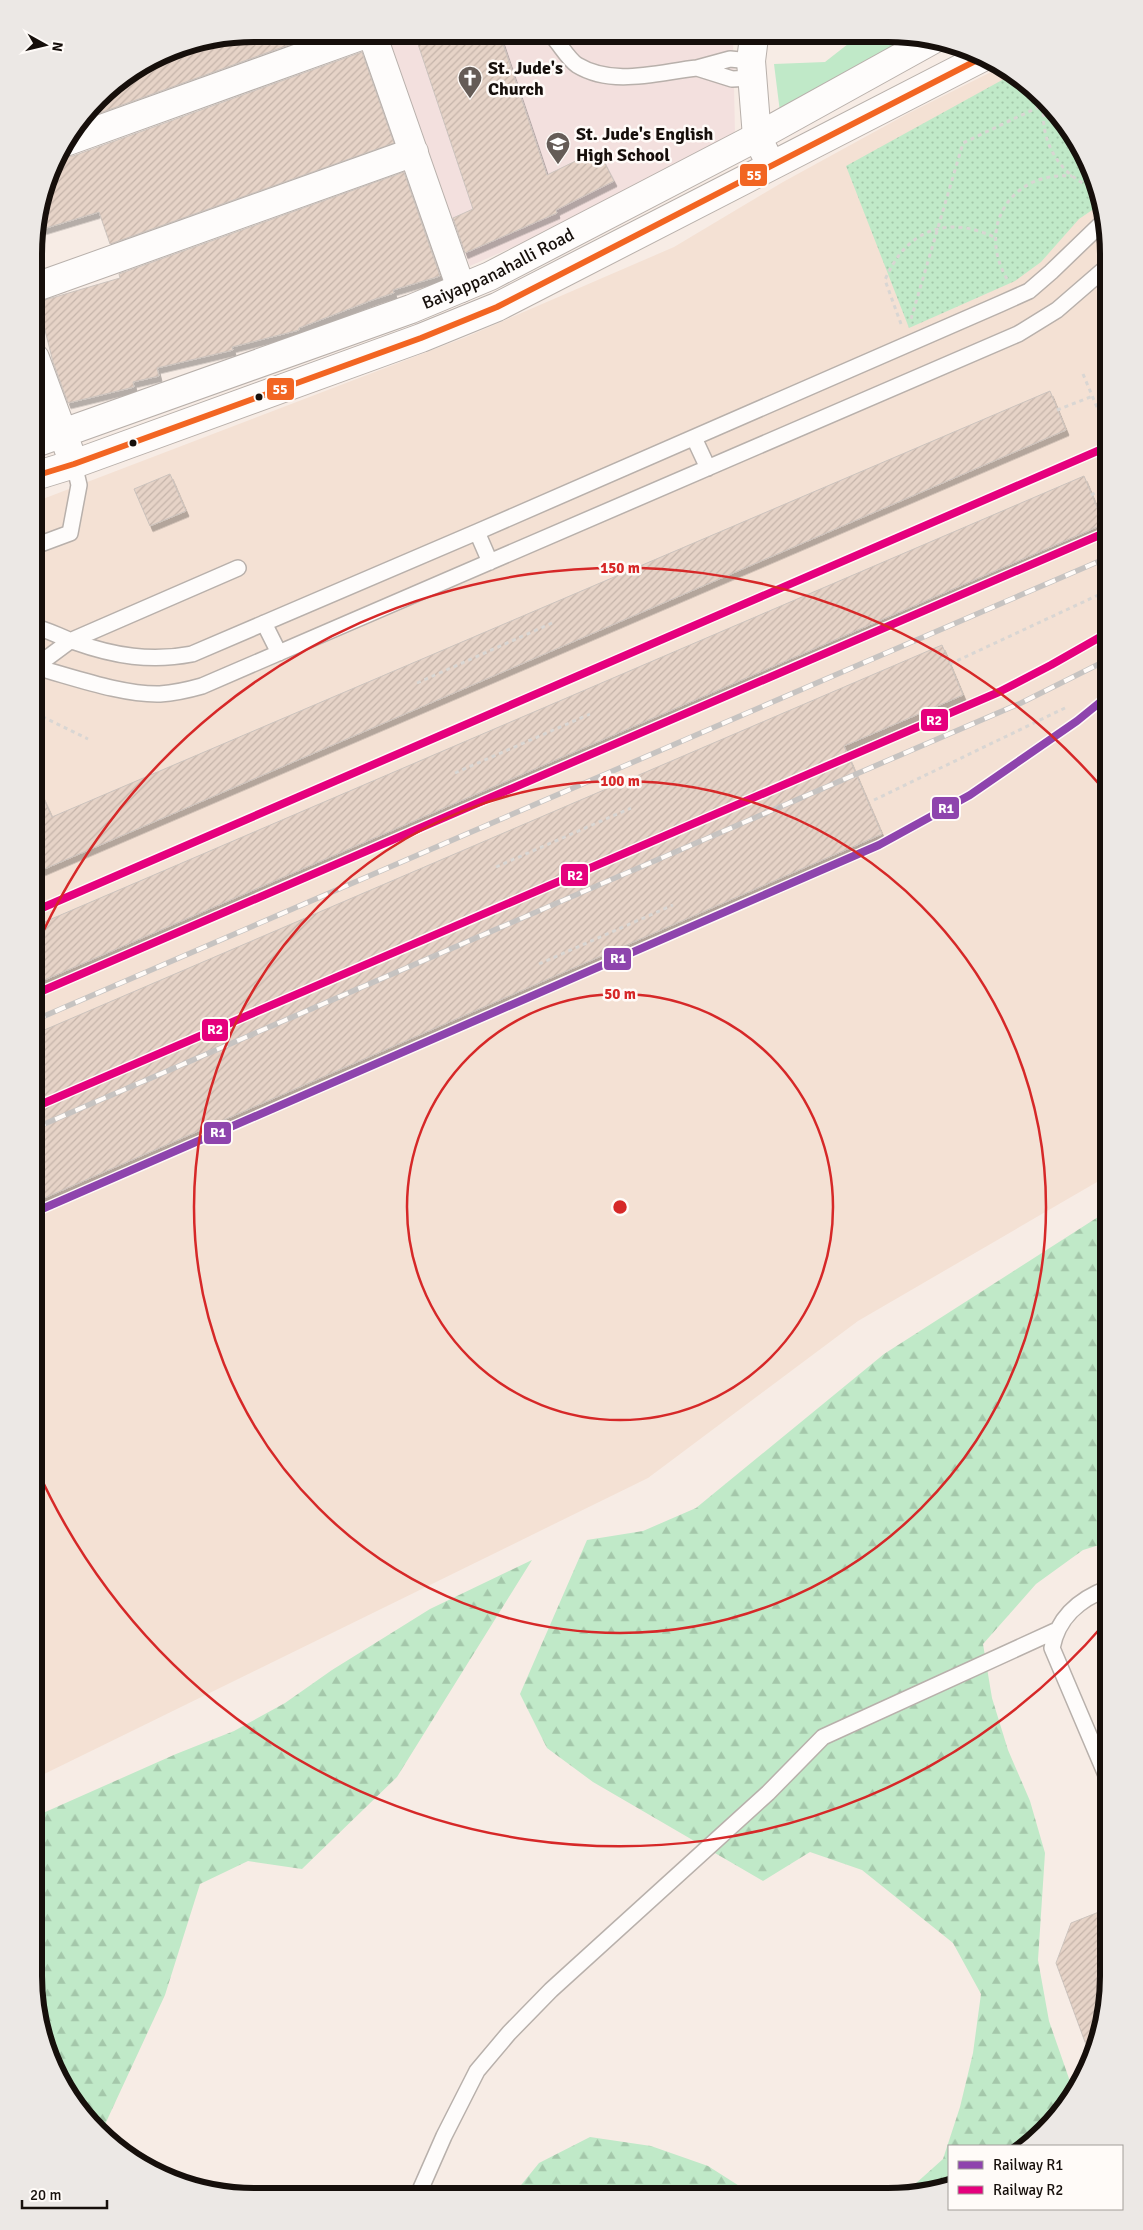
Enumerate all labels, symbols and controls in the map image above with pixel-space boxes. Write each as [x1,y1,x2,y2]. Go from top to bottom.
north arrow [20,20,70,70]
text: N [48,41,66,53]
place label: St. Jude's Church [488,57,563,100]
church icon: St. Jude's Church [457,65,483,99]
place label: St. Jude's English High School [576,123,714,166]
school or university icon: St. Jude's English High School [545,131,571,165]
line badge: 55 [739,163,768,187]
text: 55 [746,167,762,184]
street label: Baiyappanahalli Road [419,223,578,314]
line badge: 55 [266,377,295,401]
text: 55 [272,381,288,398]
unlabelled marker [254,392,264,402]
unlabelled marker [128,438,138,448]
text: 150 m [600,559,640,577]
line badge: R2 [920,708,949,732]
text: R2 [926,712,942,729]
text: 100 m [600,772,640,790]
line badge: R1 [931,796,960,820]
text: R1 [938,800,955,817]
line badge: R2 [560,863,589,887]
text: R2 [567,867,583,884]
line badge: R1 [603,947,632,971]
text: R1 [610,950,627,967]
text: 50 m [604,985,636,1003]
line badge: R2 [201,1018,229,1042]
text: R2 [207,1021,223,1038]
line badge: R1 [203,1121,232,1145]
text: R1 [210,1124,227,1141]
centre of rings [611,1198,629,1216]
legend [948,2145,1123,2210]
text: Railway R1 [993,2156,1063,2174]
scale bar [22,2178,108,2210]
text: Railway R2 [993,2181,1063,2199]
text: 20 m [30,2186,61,2204]

